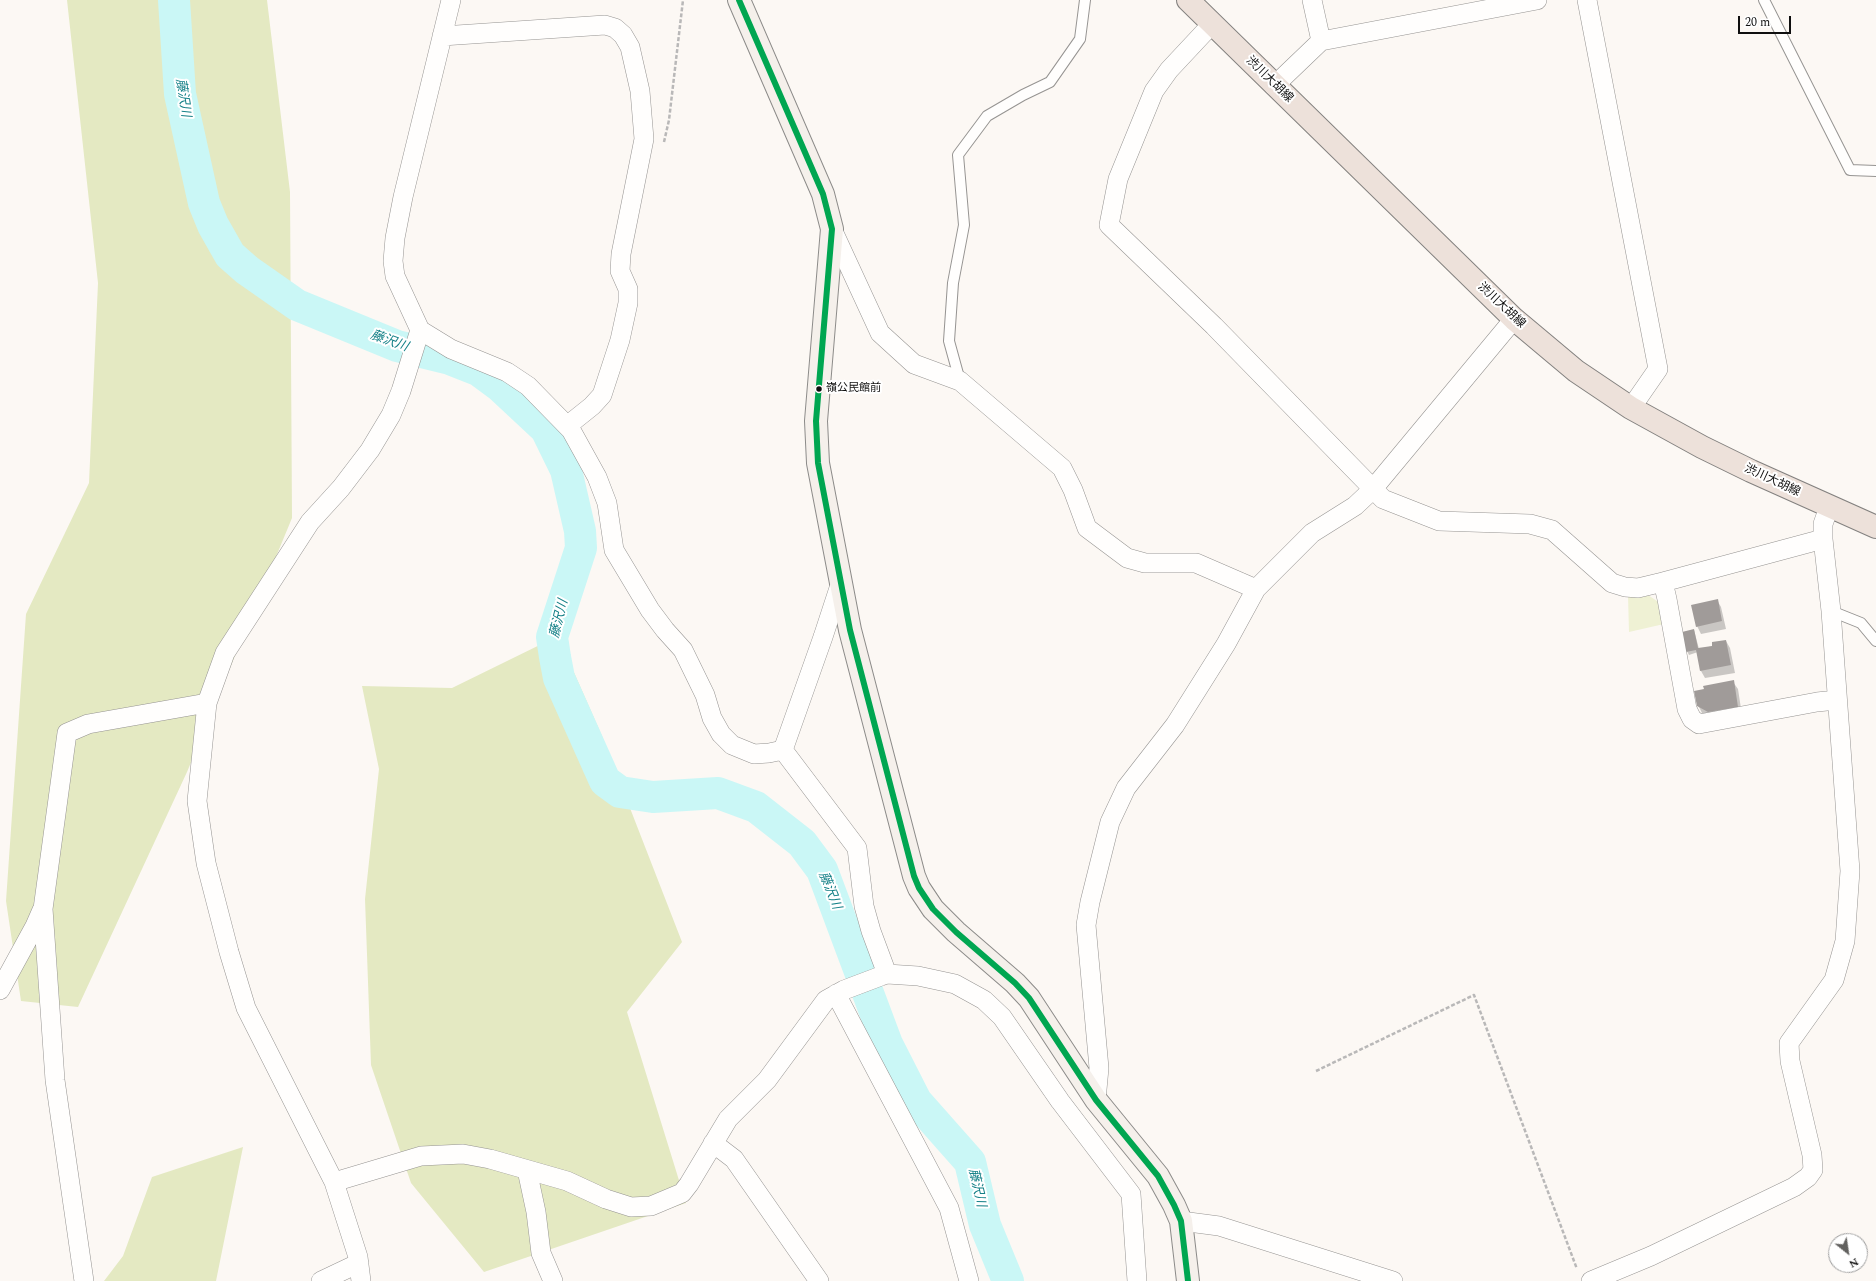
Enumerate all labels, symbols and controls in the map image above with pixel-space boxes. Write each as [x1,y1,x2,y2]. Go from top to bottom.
scale bar [1740,8,1793,34]
text: 20 m [1745,13,1770,32]
street label: 渋川大胡線 [1242,54,1296,106]
water label: 藤沢川 [171,78,193,118]
street label: 渋川大胡線 [1474,280,1528,332]
water label: 藤沢川 [368,328,410,356]
place label: 嶺公民館前 [826,382,881,396]
marker: 嶺公民館前 [814,384,824,394]
street label: 渋川大胡線 [1742,462,1802,500]
water label: 藤沢川 [548,598,572,640]
water label: 藤沢川 [814,870,844,912]
water label: 藤沢川 [964,1167,988,1209]
north arrow [1828,1233,1868,1273]
text: N [1846,1253,1862,1273]

